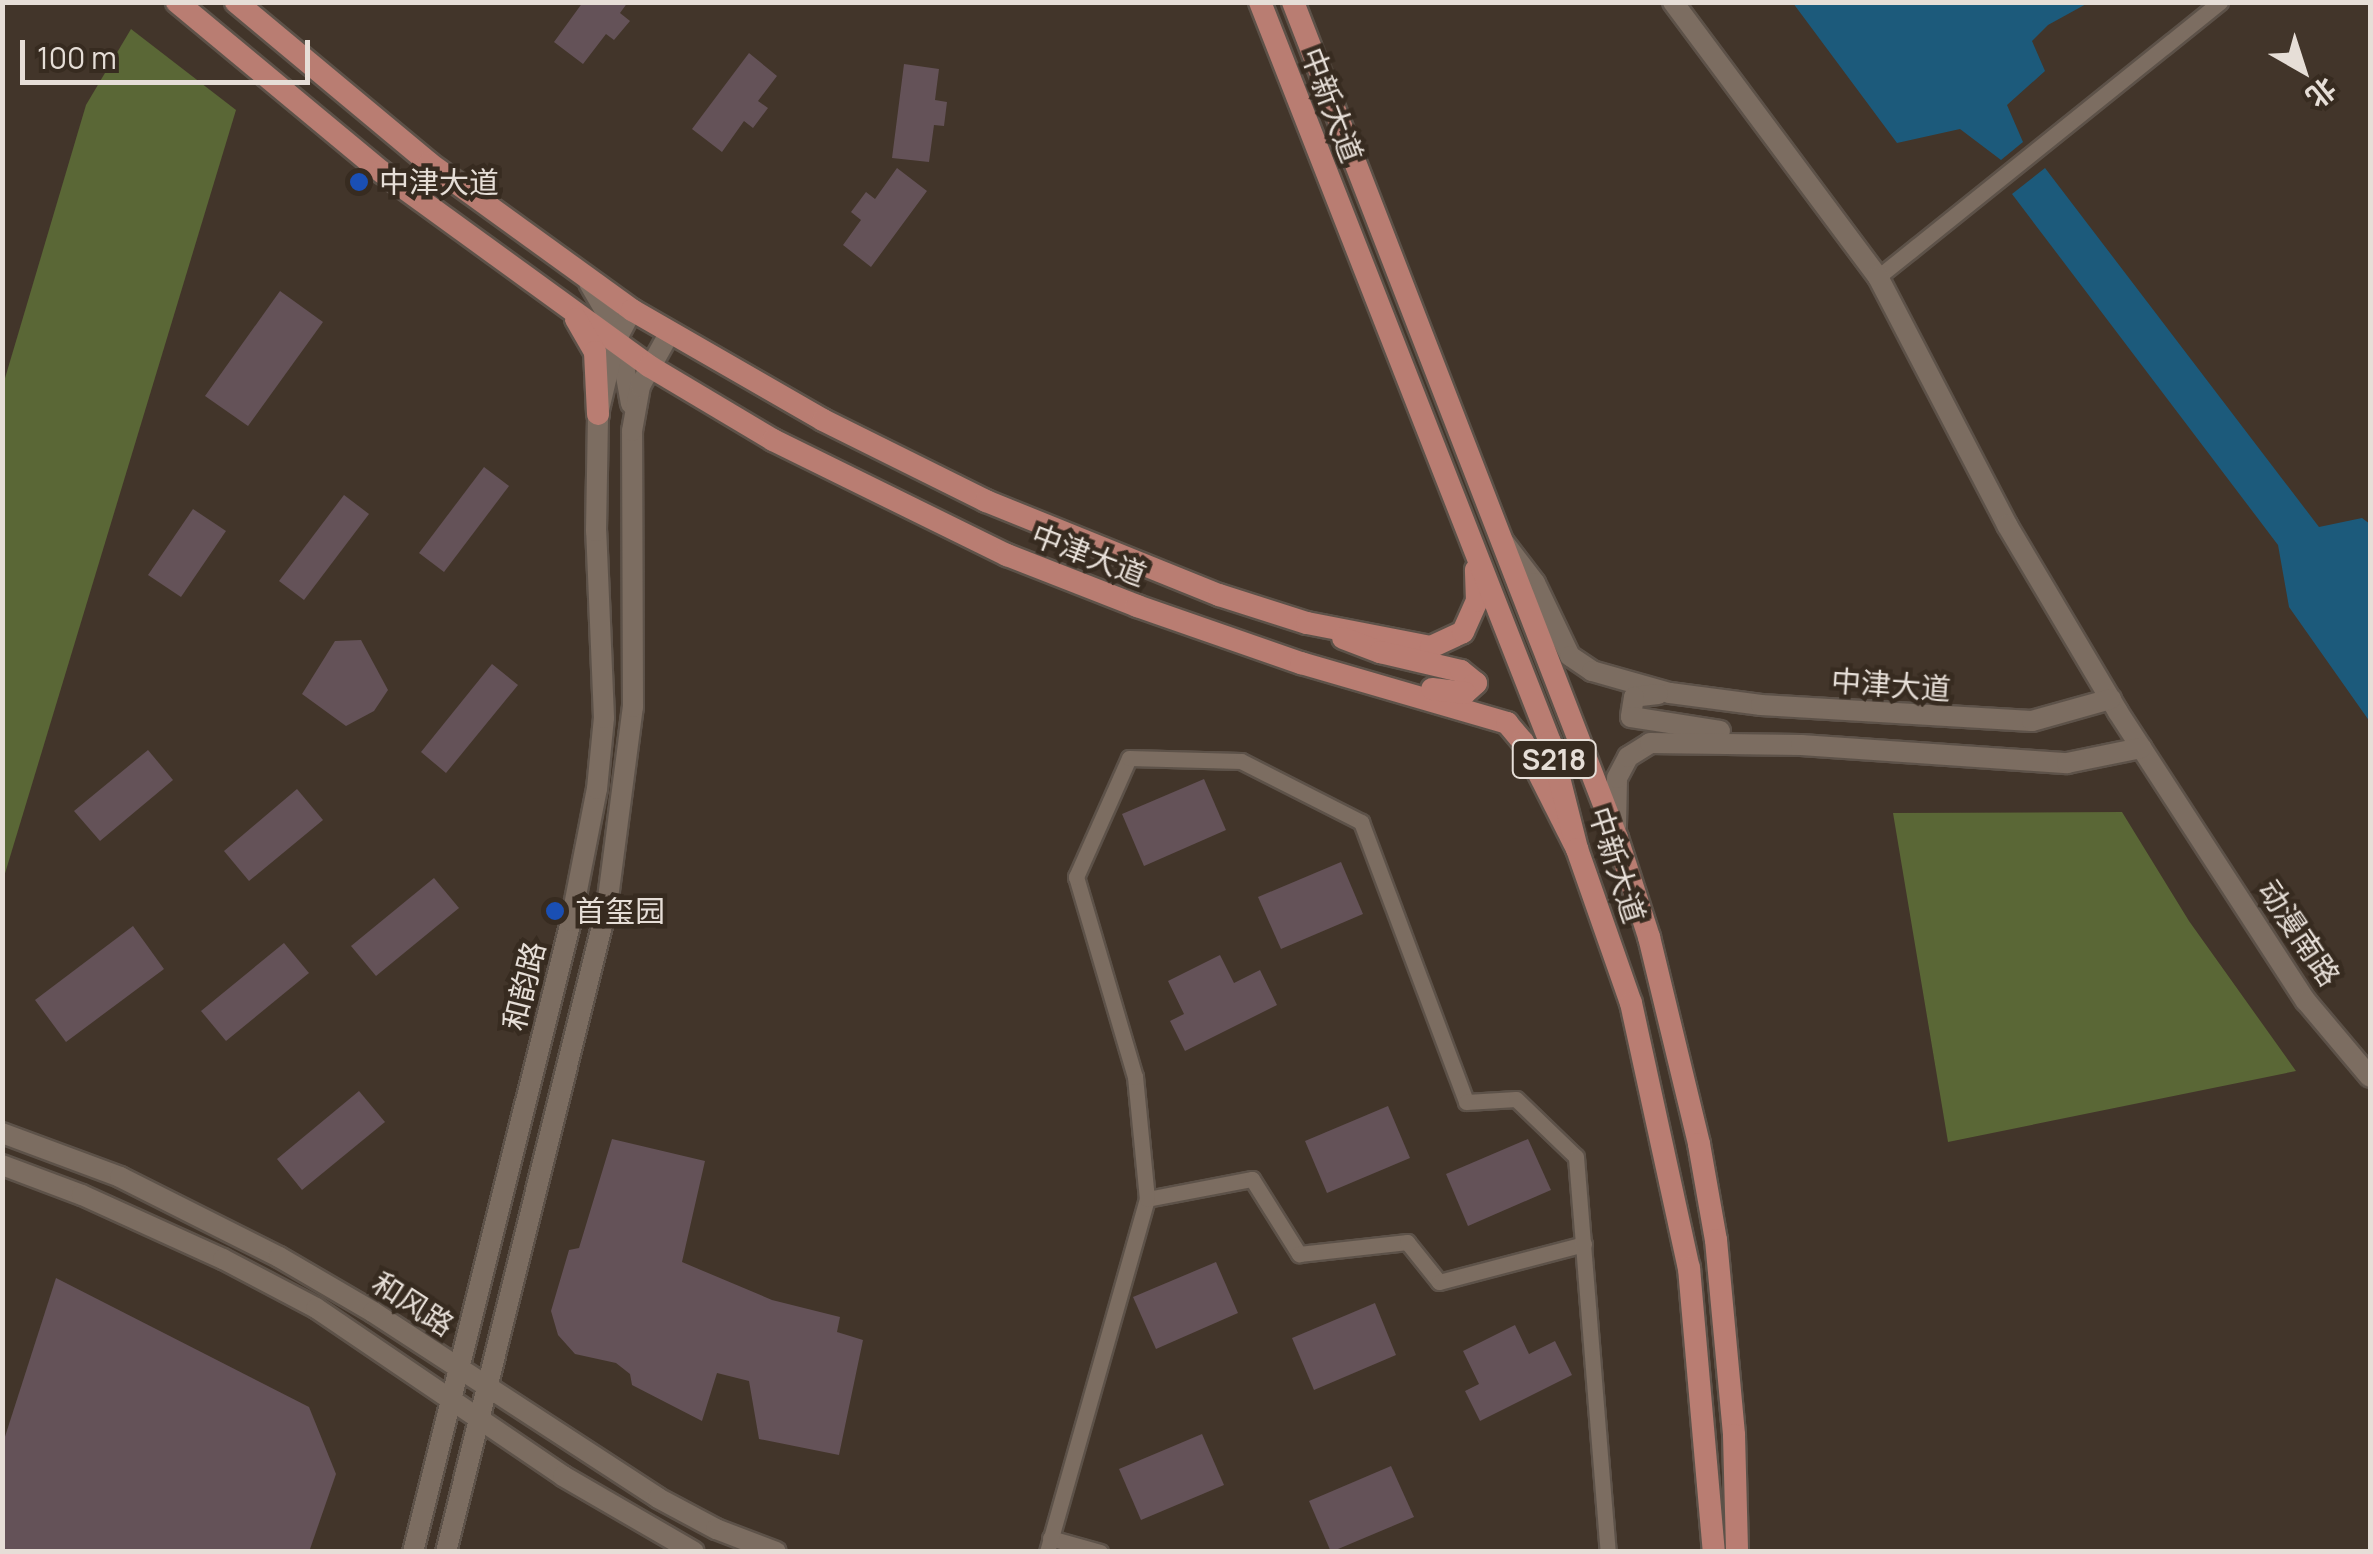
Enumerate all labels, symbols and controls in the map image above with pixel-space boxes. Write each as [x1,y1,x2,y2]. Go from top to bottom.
scale bar [25,20,315,82]
north arrow [2253,20,2353,120]
text: 100 m [37,37,117,78]
street label: 中新大道 [1294,43,1370,167]
text: 北 [2299,70,2345,117]
place label: 中津大道 [379,164,499,200]
marker: 中津大道 [348,171,370,193]
street label: 中津大道 [1027,517,1151,593]
street label: 中津大道 [1830,663,1952,707]
road number: S218 [1512,736,1596,782]
street label: 中新大道 [1581,802,1653,928]
street label: 动漫南路 [2251,873,2347,993]
place label: 首玺园 [575,893,665,929]
marker: 首玺园 [544,900,566,922]
street label: 和韵路 [496,938,552,1034]
street label: 和风路 [365,1264,461,1344]

